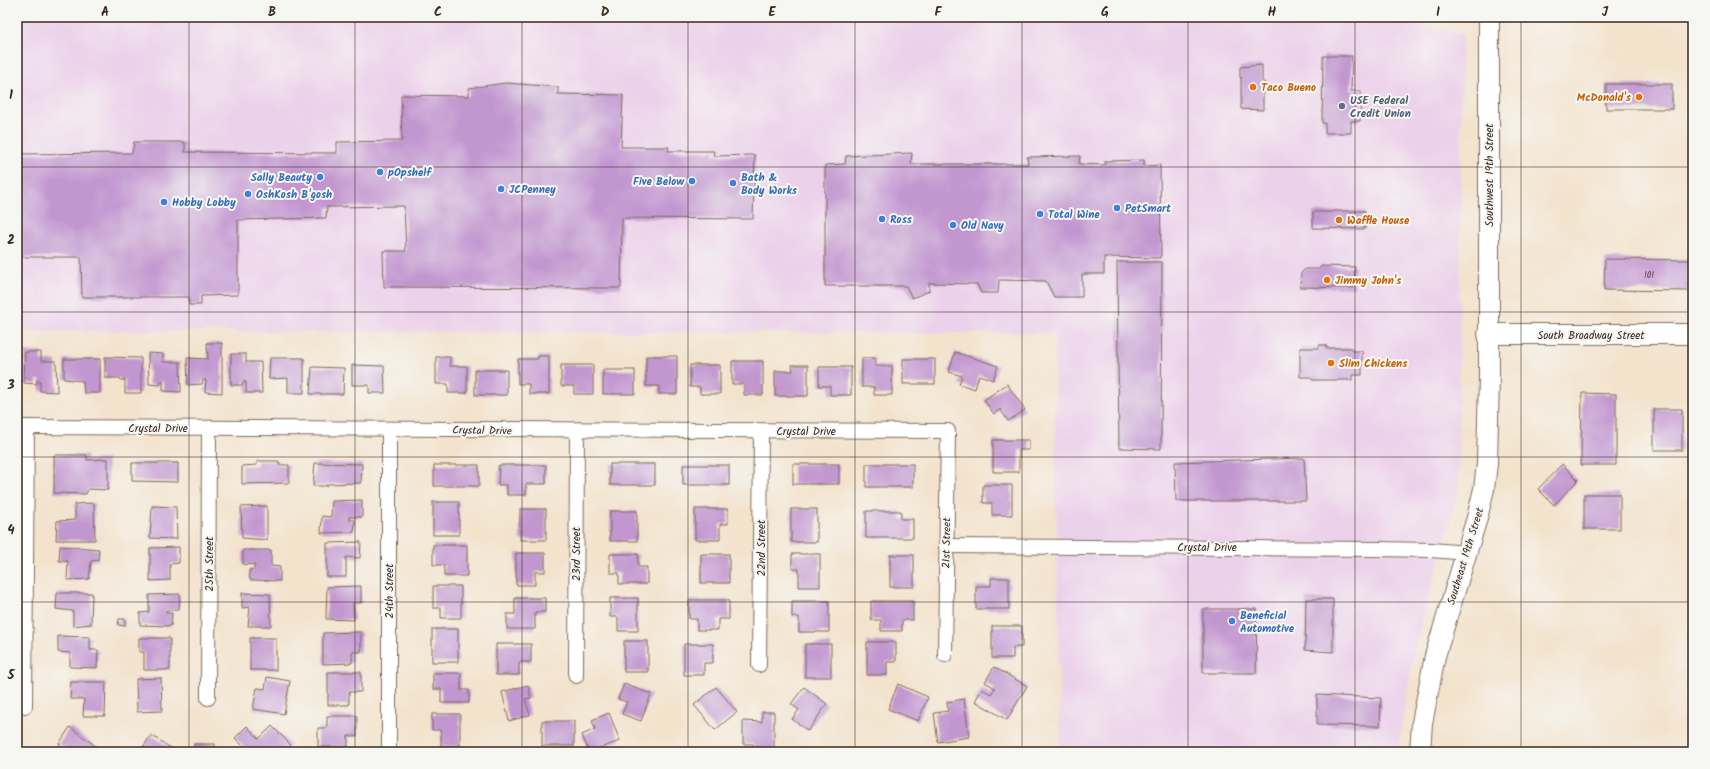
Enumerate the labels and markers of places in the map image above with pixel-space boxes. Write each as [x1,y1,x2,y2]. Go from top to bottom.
place label: Taco Bueno [1261,79,1316,97]
marker: Taco Bueno [1248,82,1258,92]
place label: McDonald's [1577,89,1632,107]
place label: USE Federal Credit Union [1350,92,1411,123]
marker: McDonald's [1634,92,1644,102]
marker: USE Federal Credit Union [1337,101,1347,111]
place label: pOpshelf [387,164,432,182]
marker: pOpshelf [375,167,385,177]
place label: Sally Beauty [251,169,312,187]
place label: Bath & Body Works [741,169,798,200]
marker: Sally Beauty [315,172,325,182]
place label: Five Below [633,173,684,191]
marker: Five Below [687,176,697,186]
marker: Bath & Body Works [728,178,738,188]
place label: JCPenney [509,181,556,199]
marker: JCPenney [496,184,506,194]
place label: OshKosh B'gosh [256,186,332,204]
marker: OshKosh B'gosh [243,189,253,199]
place label: Hobby Lobby [172,194,236,212]
marker: Hobby Lobby [159,197,169,207]
place label: PetSmart [1125,200,1172,218]
marker: PetSmart [1112,203,1122,213]
place label: Total Wine [1048,206,1100,224]
marker: Total Wine [1035,209,1045,219]
place label: Ross [890,211,913,229]
place label: Waffle House [1347,212,1410,230]
marker: Ross [877,214,887,224]
marker: Waffle House [1334,215,1344,225]
place label: Old Navy [961,217,1004,235]
marker: Old Navy [948,220,958,230]
place label: Jimmy John's [1335,272,1402,290]
marker: Jimmy John's [1322,275,1332,285]
place label: Slim Chickens [1339,355,1408,373]
marker: Slim Chickens [1326,358,1336,368]
place label: Beneficial Automotive [1240,607,1295,638]
marker: Beneficial Automotive [1227,616,1237,626]

